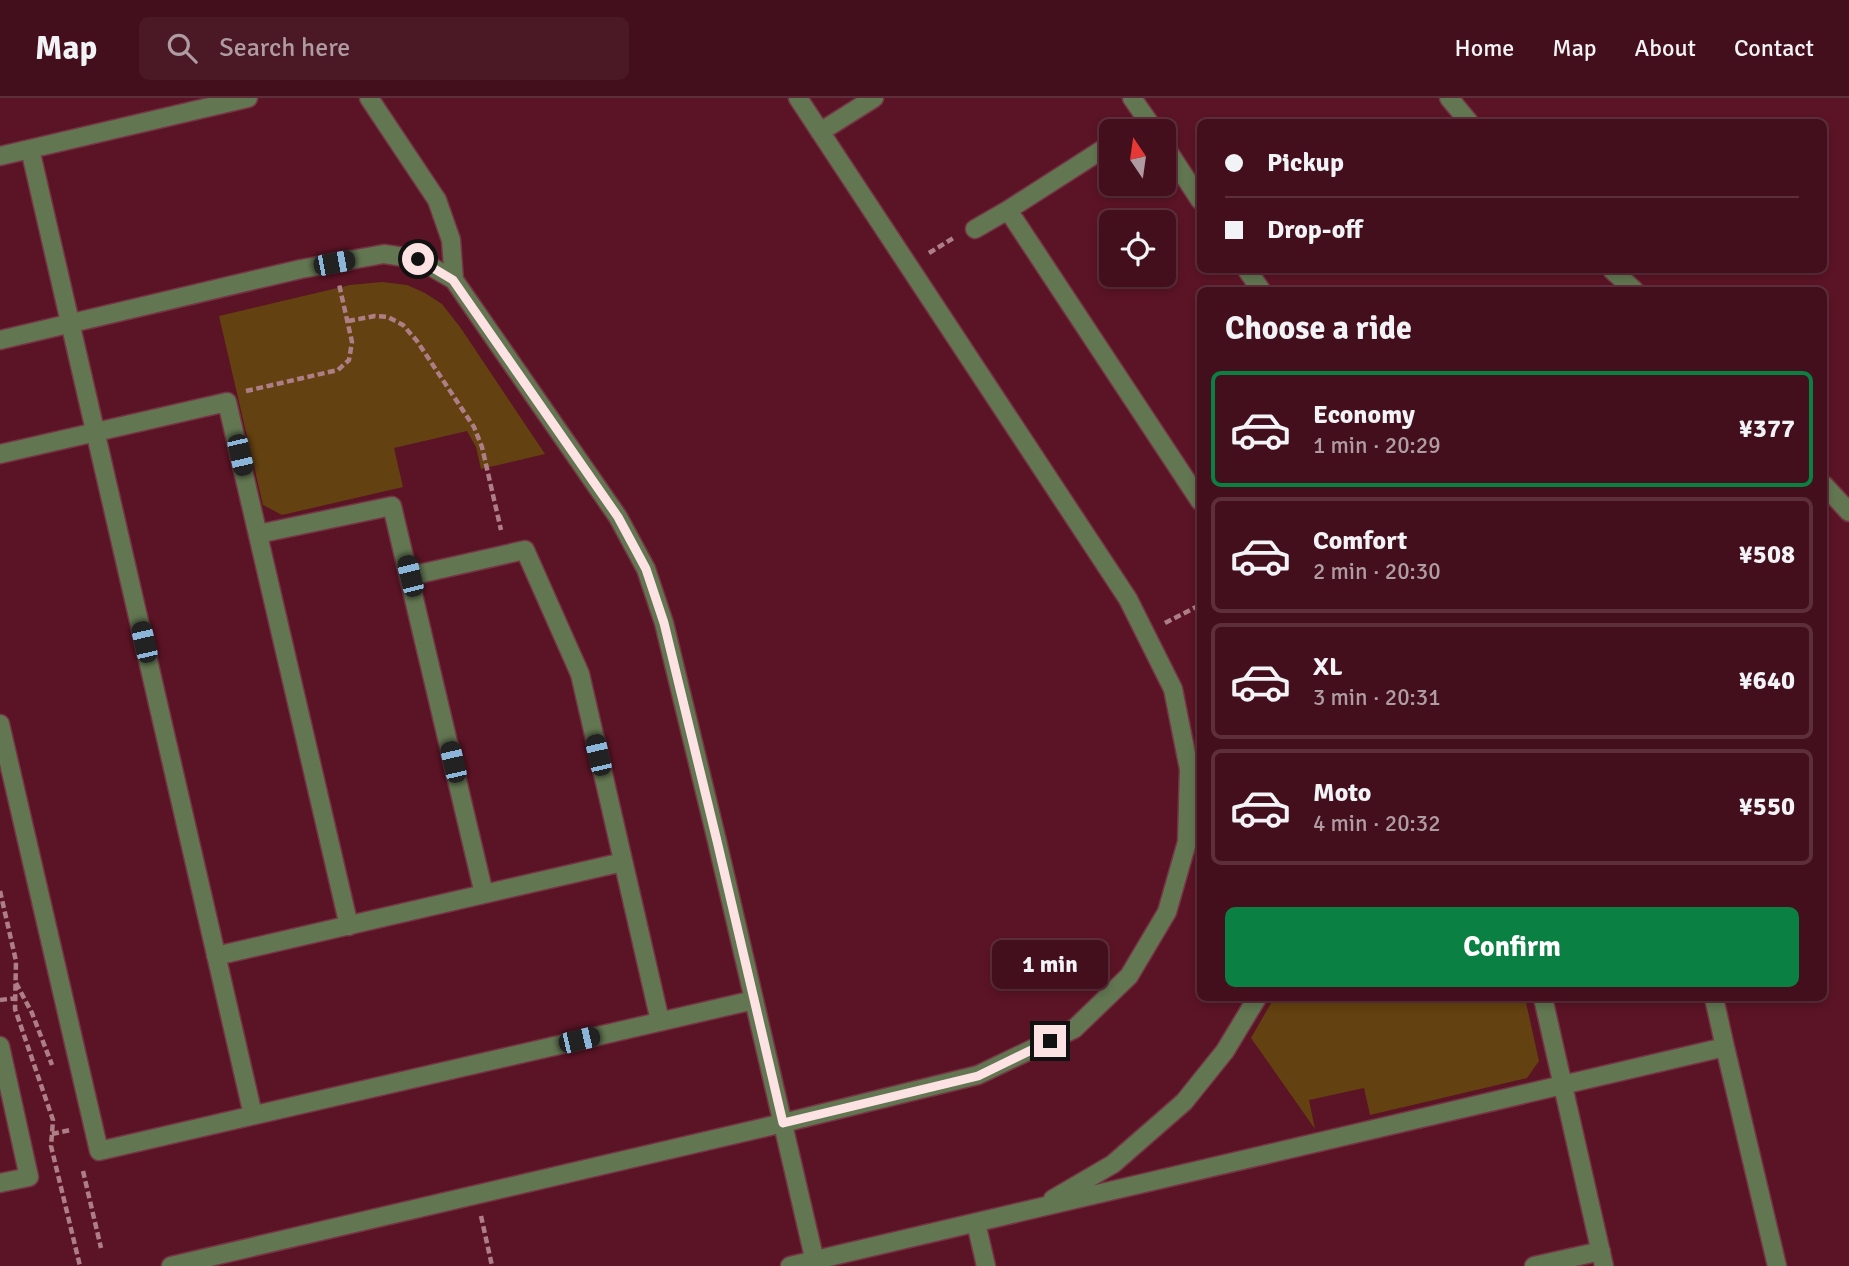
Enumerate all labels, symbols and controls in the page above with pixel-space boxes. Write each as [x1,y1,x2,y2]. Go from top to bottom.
search box [139,17,629,80]
text: Map [35,28,97,69]
icon: search [163,29,201,67]
text: Search here [219,32,350,64]
text: Home [1454,33,1514,63]
text: Map [1552,33,1597,63]
text: About [1635,33,1696,63]
text: Contact [1734,33,1814,63]
north arrow [1099,119,1176,196]
map controls [1099,119,1176,287]
text: Pickup [1267,147,1344,179]
button: locate [1099,210,1176,287]
text: Drop-off [1267,214,1363,246]
route start [402,243,434,275]
car [312,249,357,277]
text: Choose a ride [1225,309,1412,348]
icon: car [1229,398,1292,461]
text: Economy [1313,399,1415,431]
text: ¥377 [1739,413,1795,445]
text: 1 min · 20:29 [1313,431,1441,460]
car [226,432,255,478]
icon: car [1229,524,1292,587]
text: Comfort [1313,525,1407,557]
text: ¥508 [1739,539,1795,571]
car [395,553,426,599]
text: 2 min · 20:30 [1313,557,1441,586]
car [130,619,159,665]
icon: car [1229,650,1292,713]
text: XL [1313,651,1343,683]
text: ¥640 [1739,665,1795,697]
text: 3 min · 20:31 [1313,683,1441,712]
car [584,732,613,778]
car [439,739,468,785]
icon: car [1229,776,1292,839]
text: Moto [1313,777,1371,809]
text: ¥550 [1739,791,1795,823]
text: 4 min · 20:32 [1313,809,1441,838]
button: Confirm [1225,907,1799,987]
callout: 1 min [992,940,1108,988]
text: 1 min [1022,950,1078,979]
car [557,1025,602,1055]
route end [1034,1025,1066,1057]

